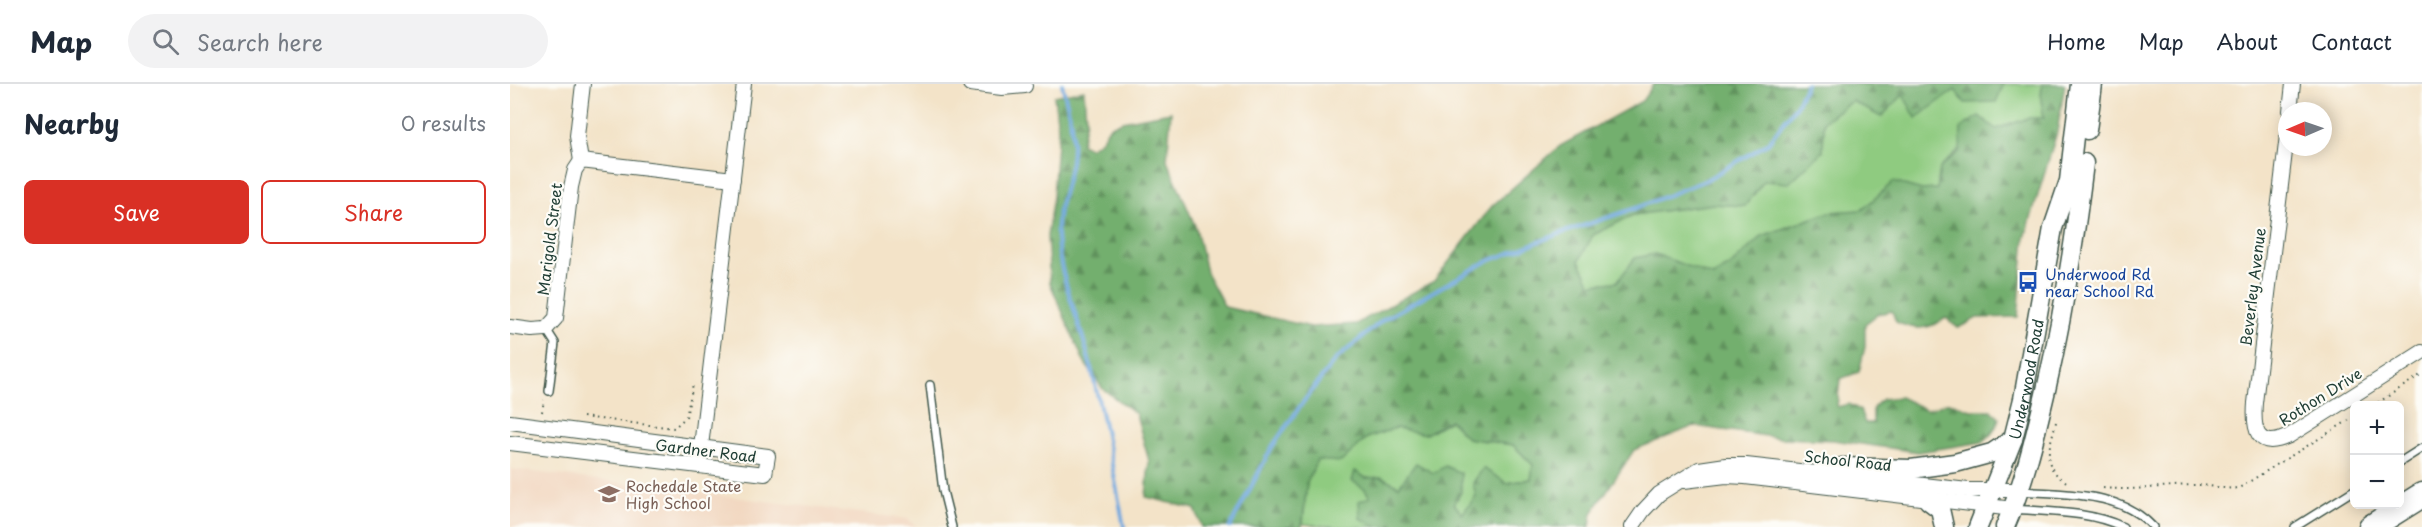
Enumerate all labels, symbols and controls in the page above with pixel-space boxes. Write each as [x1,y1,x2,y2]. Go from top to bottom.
search box [128,14,548,68]
text: Map [30,20,92,63]
icon: search [149,25,182,58]
text: Search here [197,25,323,58]
text: Home [2047,25,2106,57]
text: Map [2139,25,2184,57]
text: About [2217,25,2278,57]
text: Contact [2311,25,2392,57]
north arrow [2278,102,2332,156]
text: Nearby [24,104,119,143]
text: 0 results [401,108,486,138]
button: Save [24,180,249,244]
button: Share [261,180,486,244]
street label: Marigold Street [531,181,567,297]
street label: Beverley Avenue [2233,226,2271,348]
place label: Underwood Rd near School Rd [2045,262,2154,302]
bus stop icon: Underwood Rd near School Rd [2016,270,2040,294]
street label: Underwood Road [2002,317,2048,442]
street label: Rothon Drive [2274,361,2366,431]
map controls [2350,401,2404,509]
button: + [2350,401,2404,455]
street label: Gardner Road [654,432,758,468]
street label: School Road [1803,444,1893,476]
button: − [2350,455,2404,509]
place label: Rochedale State High School [626,474,741,514]
school or university icon: Rochedale State High School [597,482,621,506]

